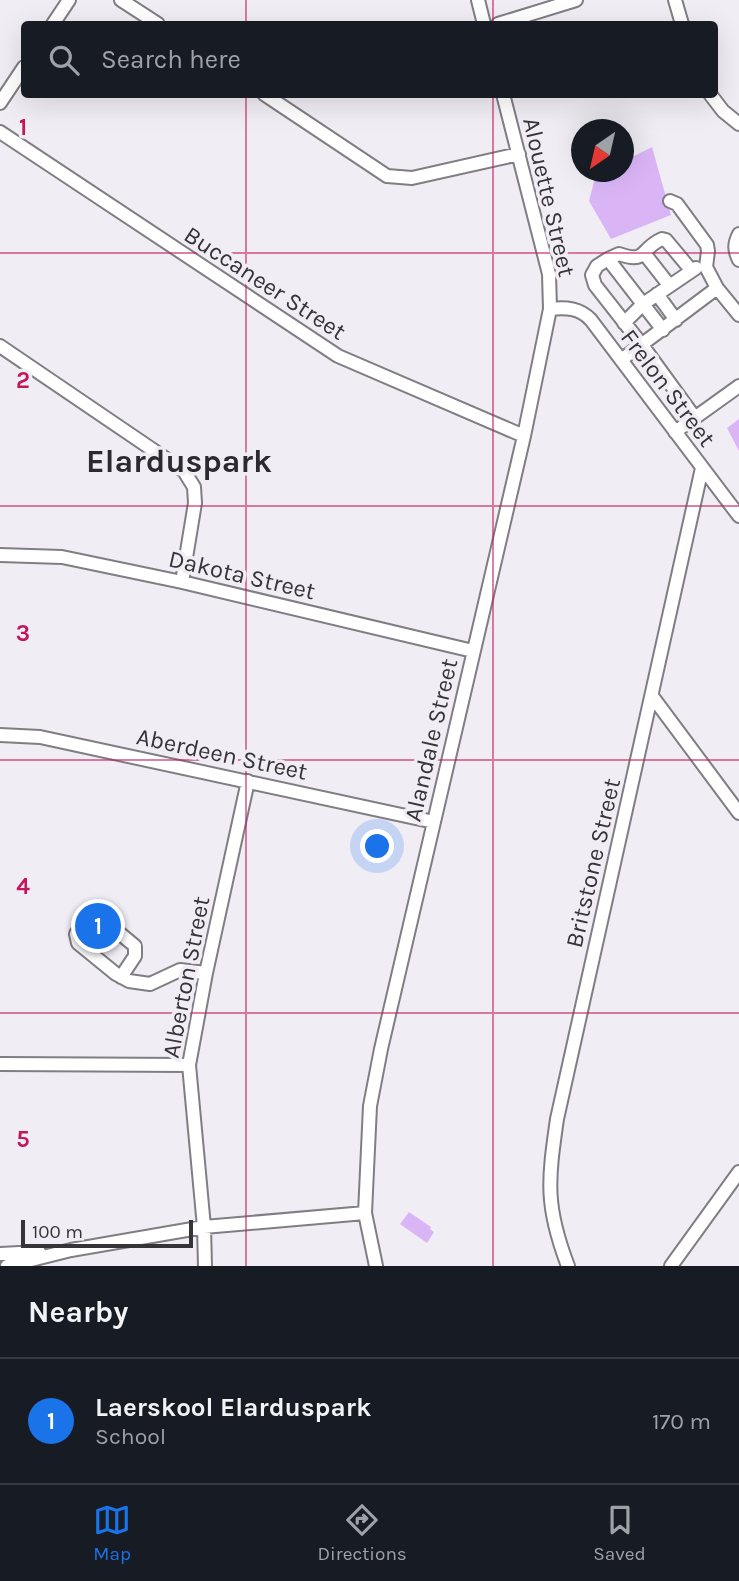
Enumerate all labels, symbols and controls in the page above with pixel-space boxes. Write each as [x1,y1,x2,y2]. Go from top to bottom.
search box [21,21,718,98]
icon: search [45,41,83,79]
text: Search here [101,44,241,75]
text: 1 [19,114,27,141]
street label: Alouette Street [517,115,581,279]
north arrow [571,119,634,182]
street label: Buccaneer Street [179,220,351,346]
street label: Frelon Street [615,324,721,452]
text: 2 [16,367,30,394]
district label: Elarduspark [86,443,272,480]
street label: Dakota Street [166,545,318,605]
text: 3 [16,620,30,647]
street label: Alandale Street [399,656,463,824]
street label: Aberdeen Street [134,722,310,786]
street label: Britstone Street [560,776,626,950]
your location [360,829,394,863]
text: 4 [16,873,30,900]
street label: Alberton Street [157,894,215,1060]
pin: 1 [75,900,121,952]
text: 5 [16,1126,30,1153]
scale bar [21,1217,192,1249]
text: 100 m [32,1221,83,1243]
text: Nearby [28,1294,128,1330]
text: Laerskool Elarduspark [95,1392,371,1423]
text: 1 [47,1408,55,1435]
text: 170 m [652,1408,711,1435]
text: School [95,1423,166,1450]
tab: Map [93,1501,131,1565]
tab: Directions [318,1501,407,1565]
tab: Saved [593,1501,646,1565]

